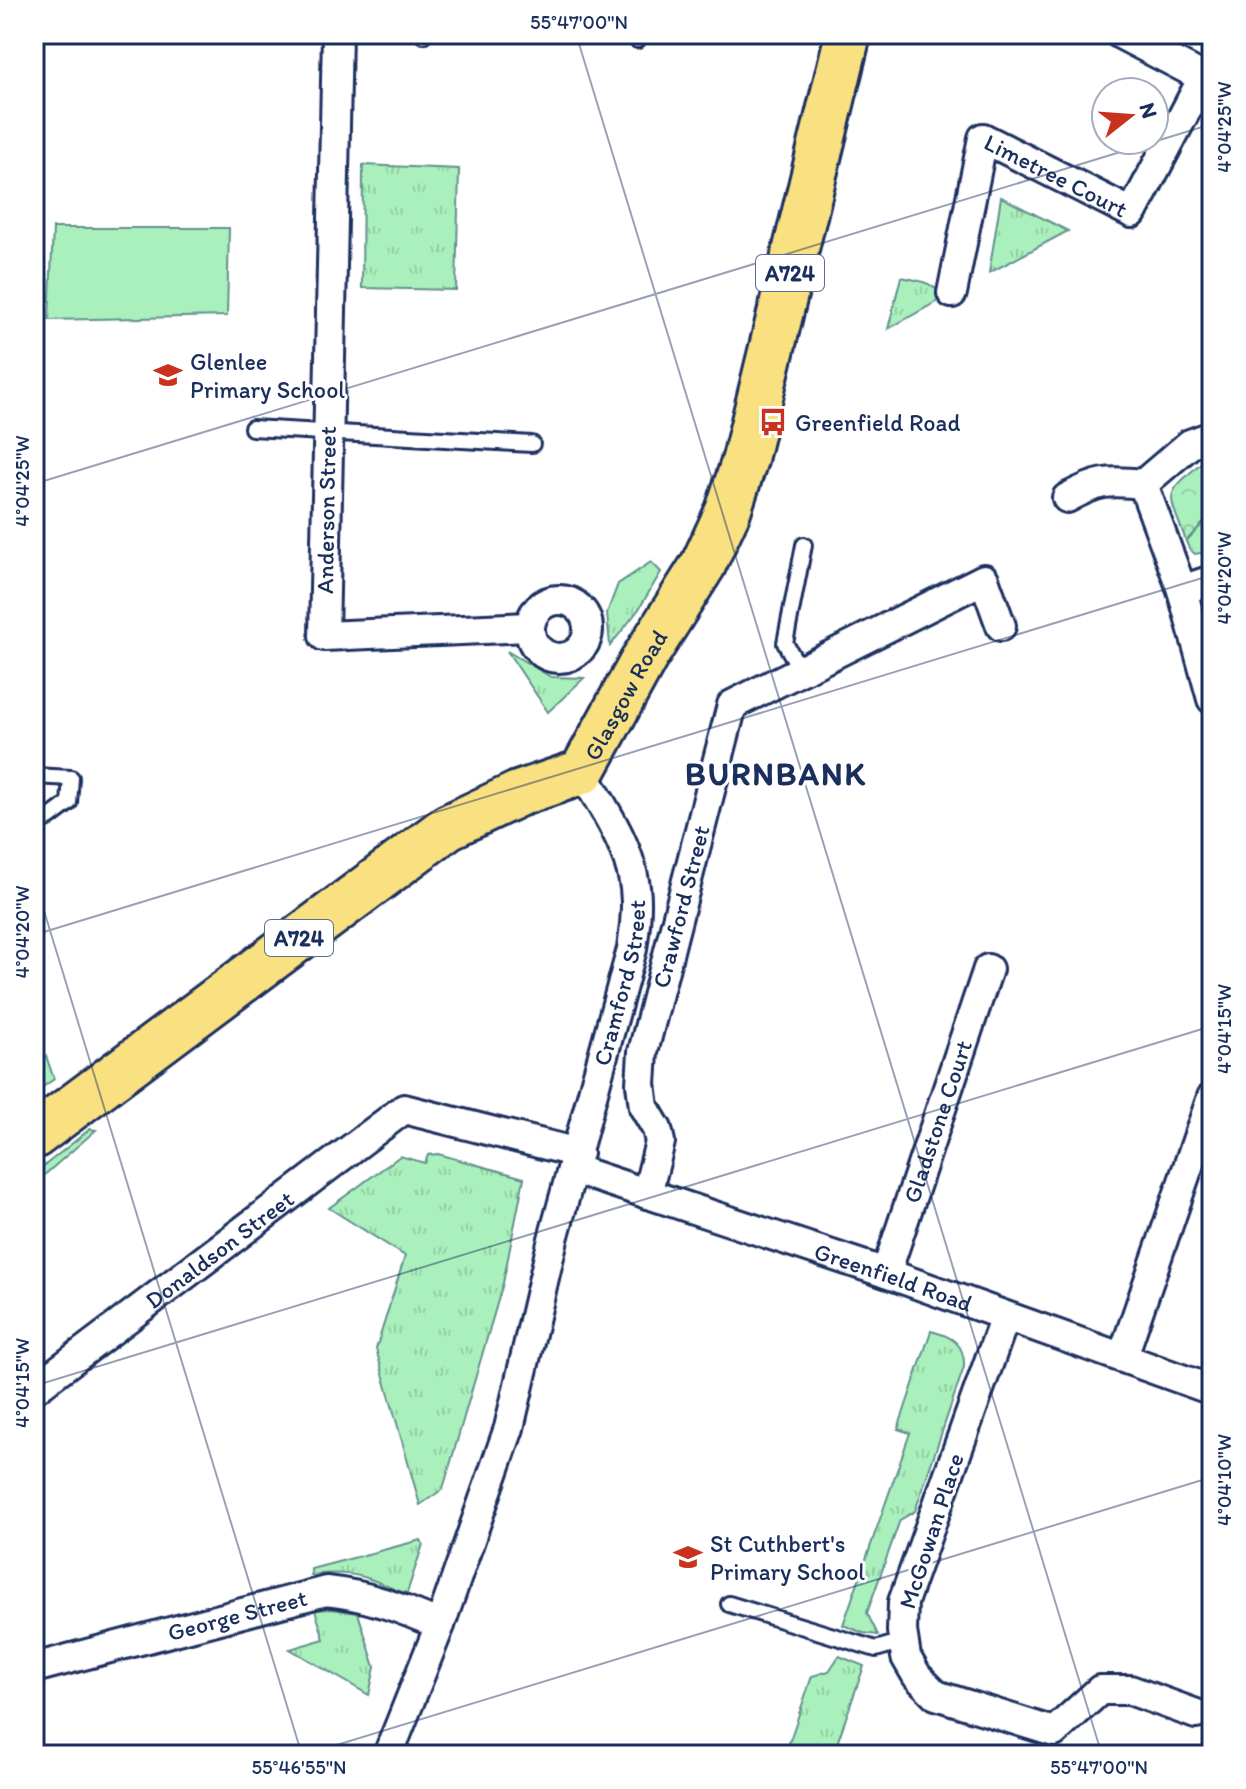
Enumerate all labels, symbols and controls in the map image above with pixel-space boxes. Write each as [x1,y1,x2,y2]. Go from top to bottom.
text: 55°47'00"N [530,10,628,34]
north arrow [1090,76,1170,156]
text: 4°04'25"W [1212,81,1236,173]
text: N [1134,99,1164,121]
street label: Limetree Court [980,127,1133,223]
road number: A724 [756,255,824,291]
place label: Glenlee Primary School [190,347,345,404]
school or university icon: Glenlee Primary School [153,360,183,390]
bus stop icon: Greenfield Road [758,407,788,437]
place label: Greenfield Road [795,408,960,437]
street label: Anderson Street [310,426,342,594]
text: 4°04'25"W [10,435,34,527]
text: 4°04'20"W [1212,531,1236,625]
street label: Glasgow Road [577,624,673,765]
district label: BURNBANK [685,755,867,793]
street label: Crawford Street [646,822,715,991]
text: 4°04'20"W [10,885,34,979]
street label: Cramford Street [586,900,651,1069]
road number: A724 [265,920,333,956]
text: 4°04'15"W [1212,984,1236,1074]
street label: Gladstone Court [896,1036,978,1206]
street label: Donaldson Street [139,1184,299,1314]
street label: Greenfield Road [811,1236,977,1317]
text: 4°04'15"W [10,1338,34,1428]
text: 4°04'10"W [1212,1434,1236,1526]
street label: McGowan Place [892,1450,970,1612]
place label: St Cuthbert's Primary School [710,1529,865,1586]
school or university icon: St Cuthbert's Primary School [673,1542,703,1572]
street label: George Street [164,1582,310,1647]
text: 55°46'55"N [251,1755,347,1779]
text: 55°47'00"N [1050,1755,1148,1779]

